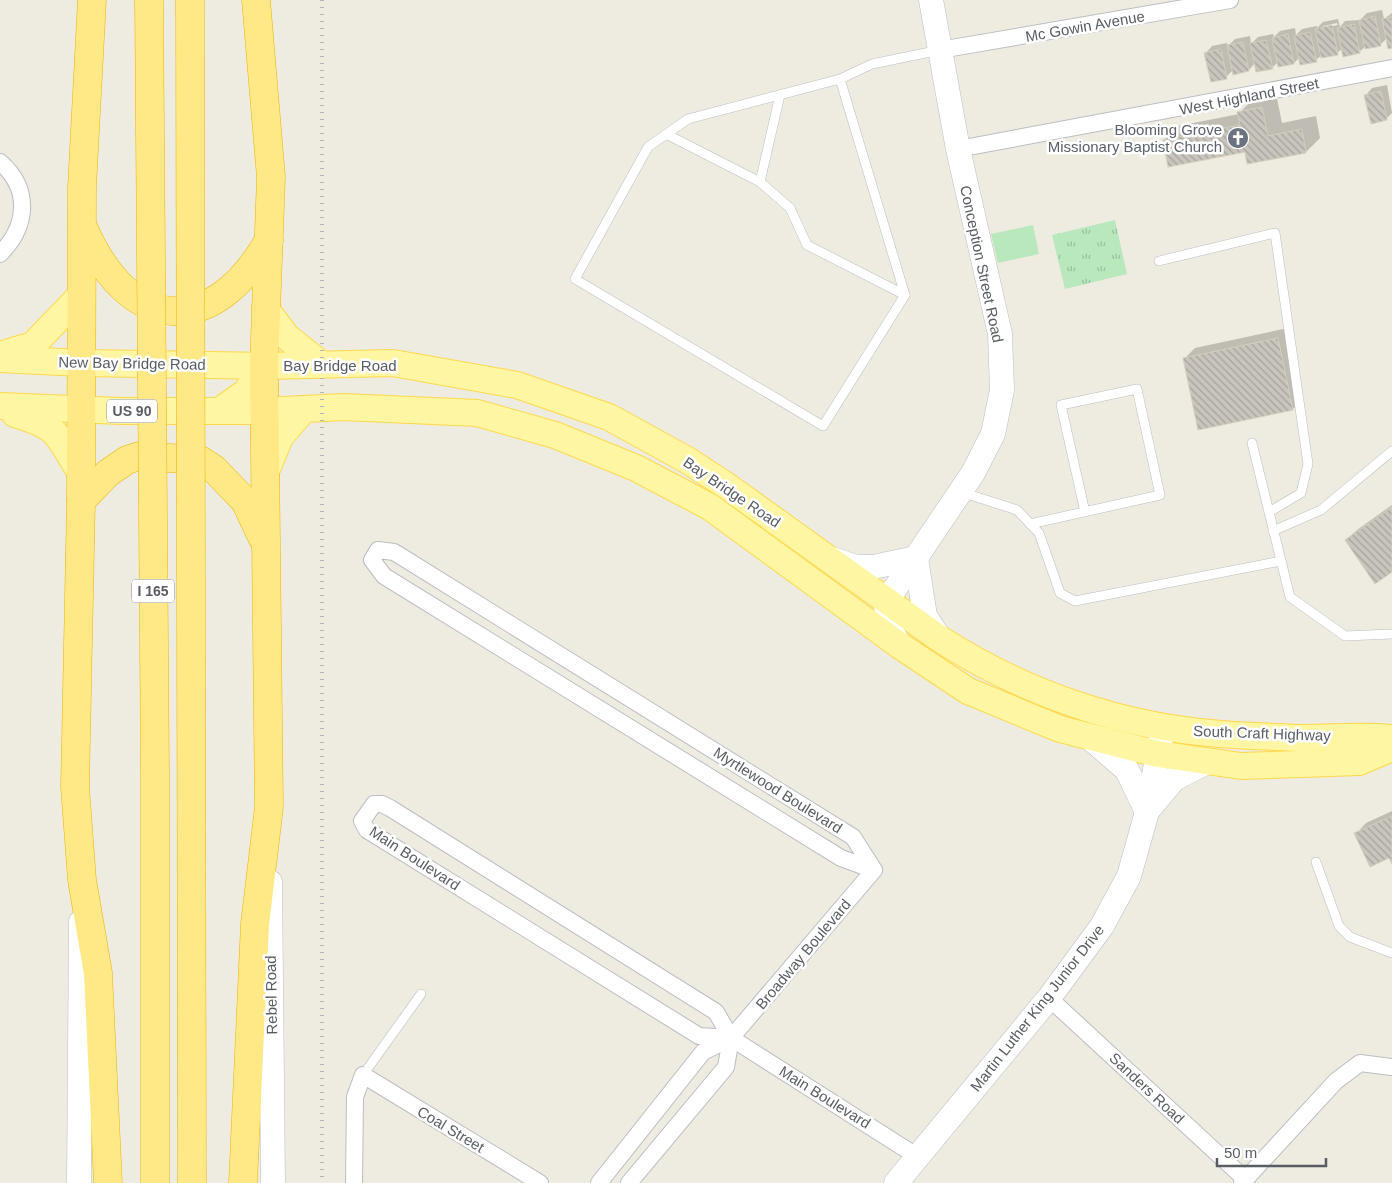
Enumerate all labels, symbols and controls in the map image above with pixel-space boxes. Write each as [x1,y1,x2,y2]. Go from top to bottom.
street label: Mc Gowin Avenue [1024,7,1146,45]
street label: West Highland Street [1178,74,1321,118]
place label: Blooming Grove Missionary Baptist Church [1048,121,1222,155]
church icon: Blooming Grove Missionary Baptist Church [1226,126,1250,150]
street label: Conception Street Road [957,184,1007,344]
street label: New Bay Bridge Road [58,353,206,373]
street label: Bay Bridge Road [283,357,397,374]
road number: US 90 [107,400,157,422]
street label: Bay Bridge Road [680,453,784,531]
road number: I 165 [132,580,174,602]
street label: South Craft Highway [1193,722,1332,744]
street label: Myrtlewood Boulevard [711,743,845,837]
street label: Main Boulevard [367,822,463,894]
street label: Broadway Boulevard [752,896,854,1012]
street label: Martin Luther King Junior Drive [967,921,1107,1095]
street label: Rebel Road [262,955,280,1035]
street label: Sanders Road [1106,1049,1188,1127]
street label: Main Boulevard [776,1062,874,1132]
street label: Coal Street [414,1102,488,1156]
scale bar [1217,1136,1326,1168]
text: 50 m [1224,1144,1257,1161]

